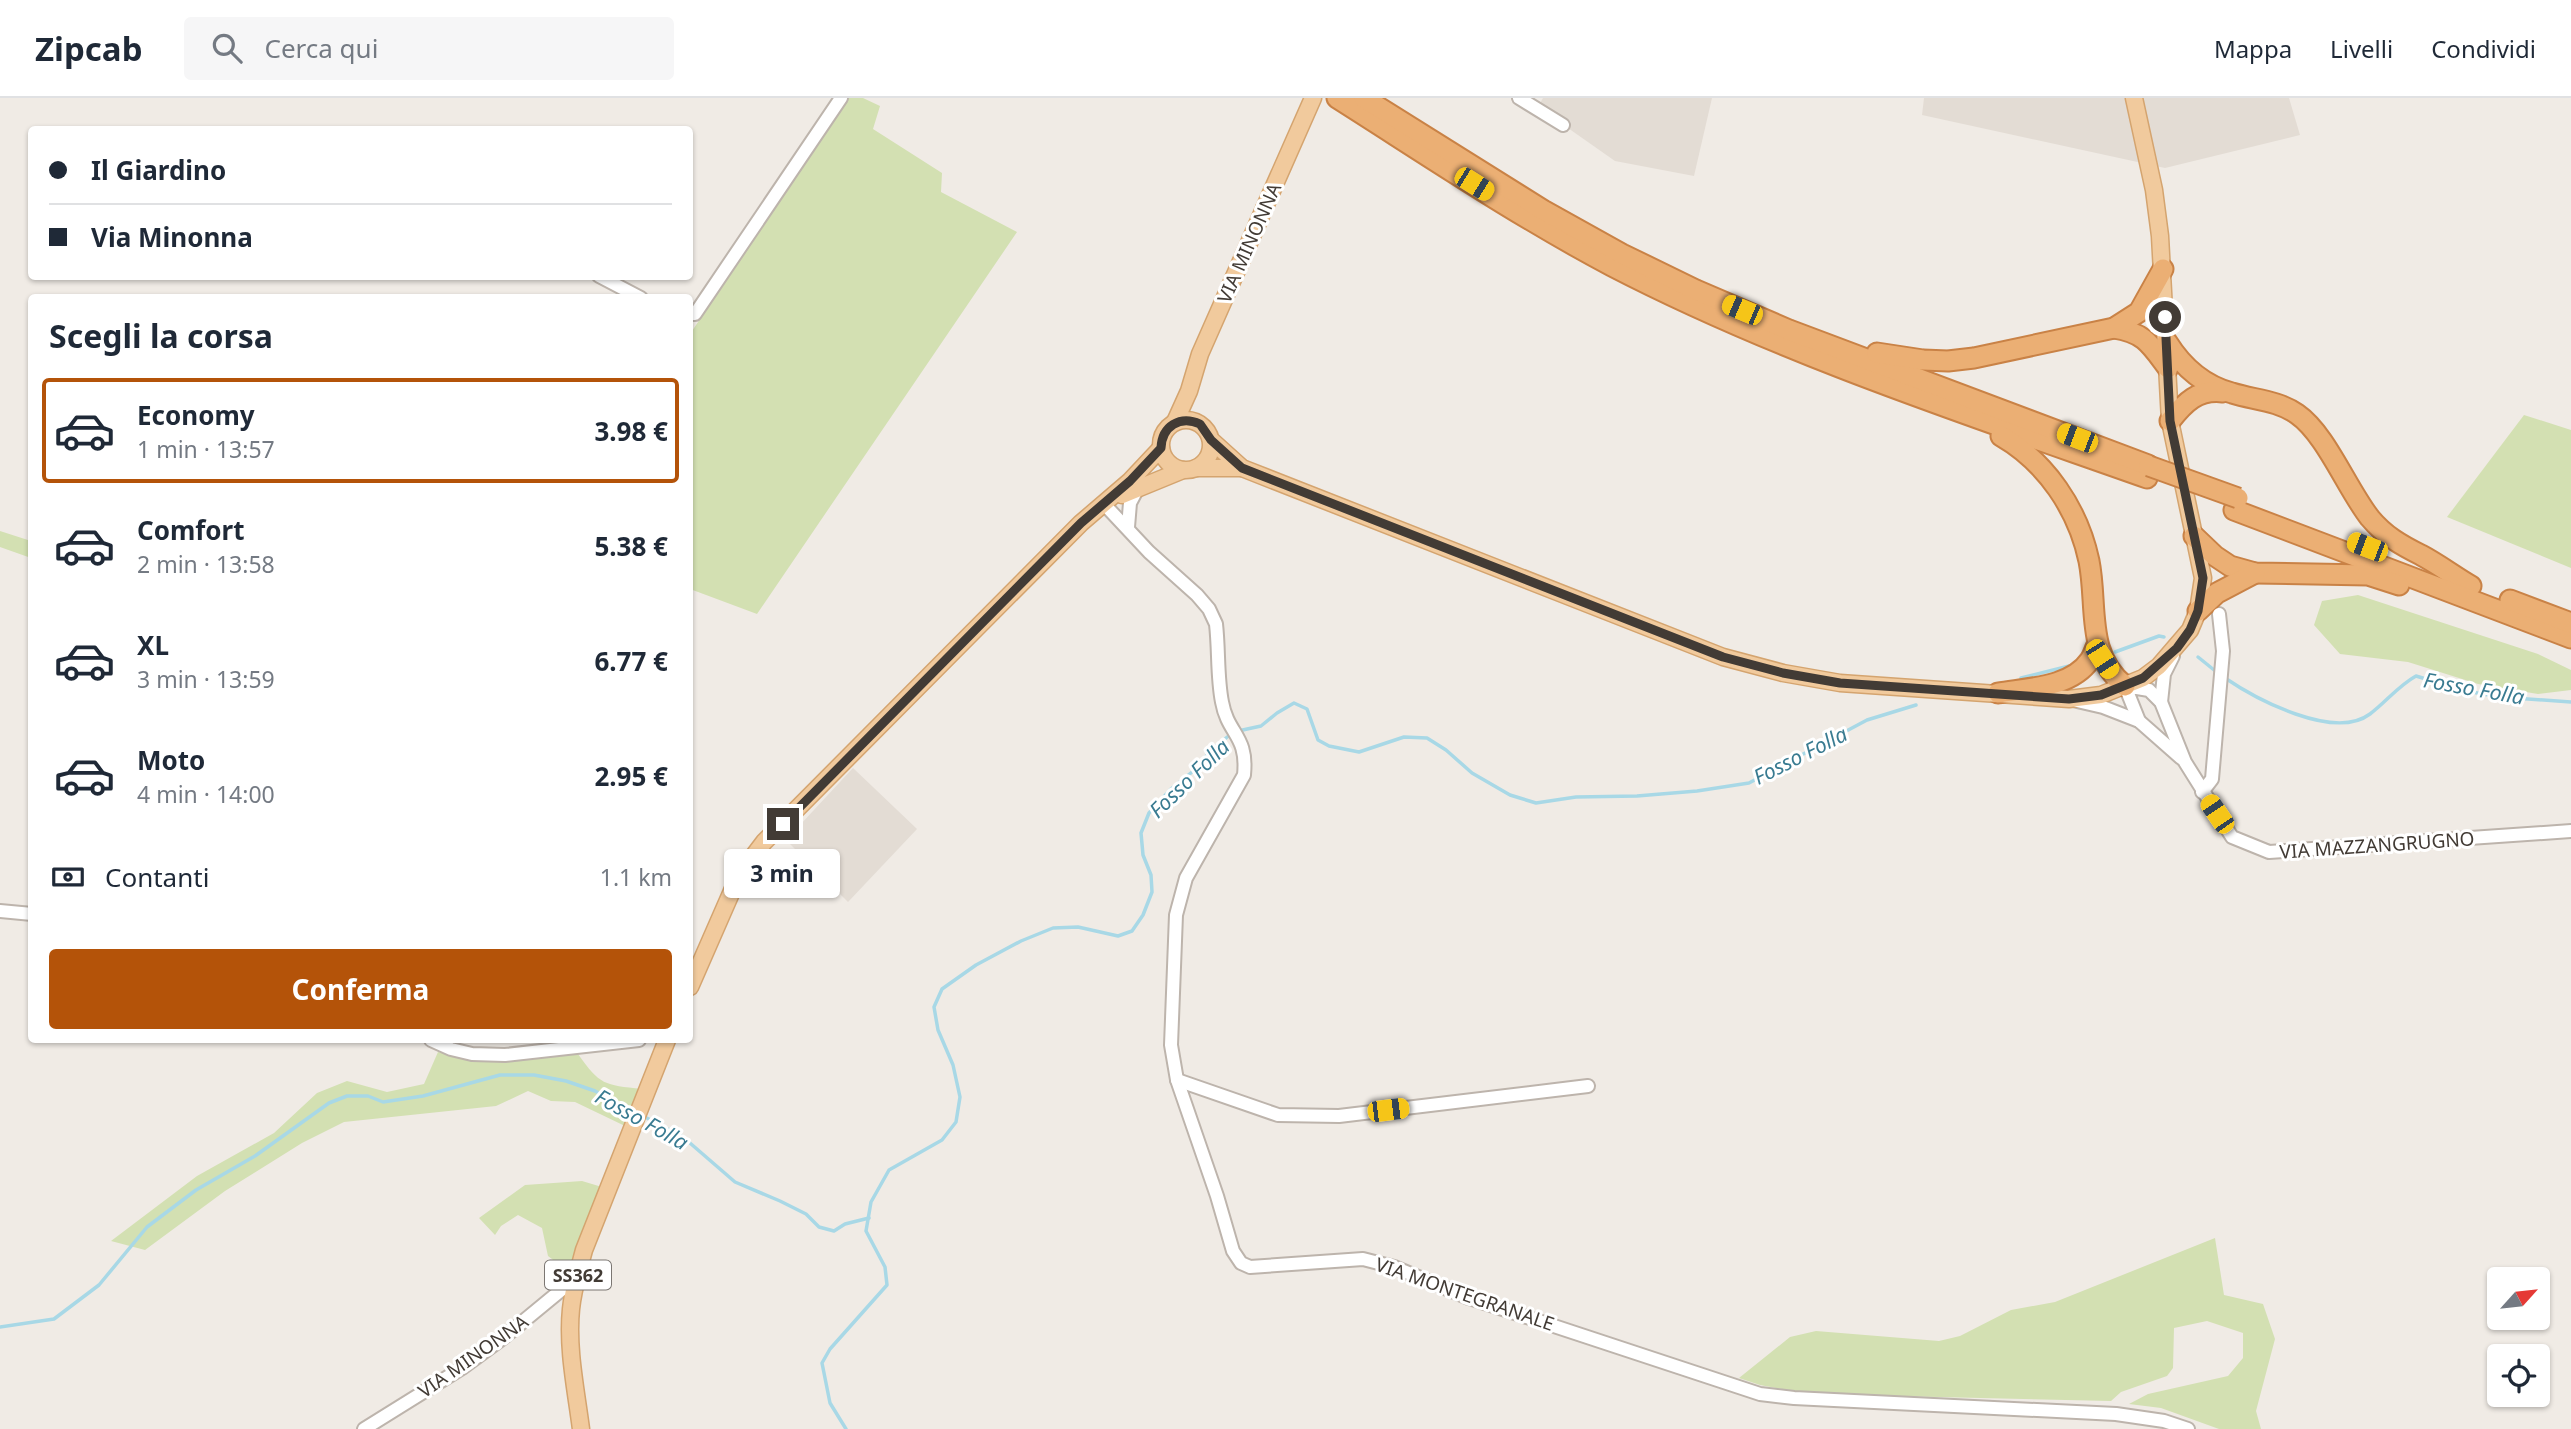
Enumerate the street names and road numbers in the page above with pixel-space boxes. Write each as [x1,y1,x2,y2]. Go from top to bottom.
street label: VIA MINONNA [1211,178,1287,307]
street label: VIA MAZZANGRUGNO [2279,825,2475,865]
street label: VIA MONTEGRANALE [1372,1251,1558,1337]
road number: SS362 [545,1260,611,1290]
street label: VIA MINONNA [413,1308,534,1404]

